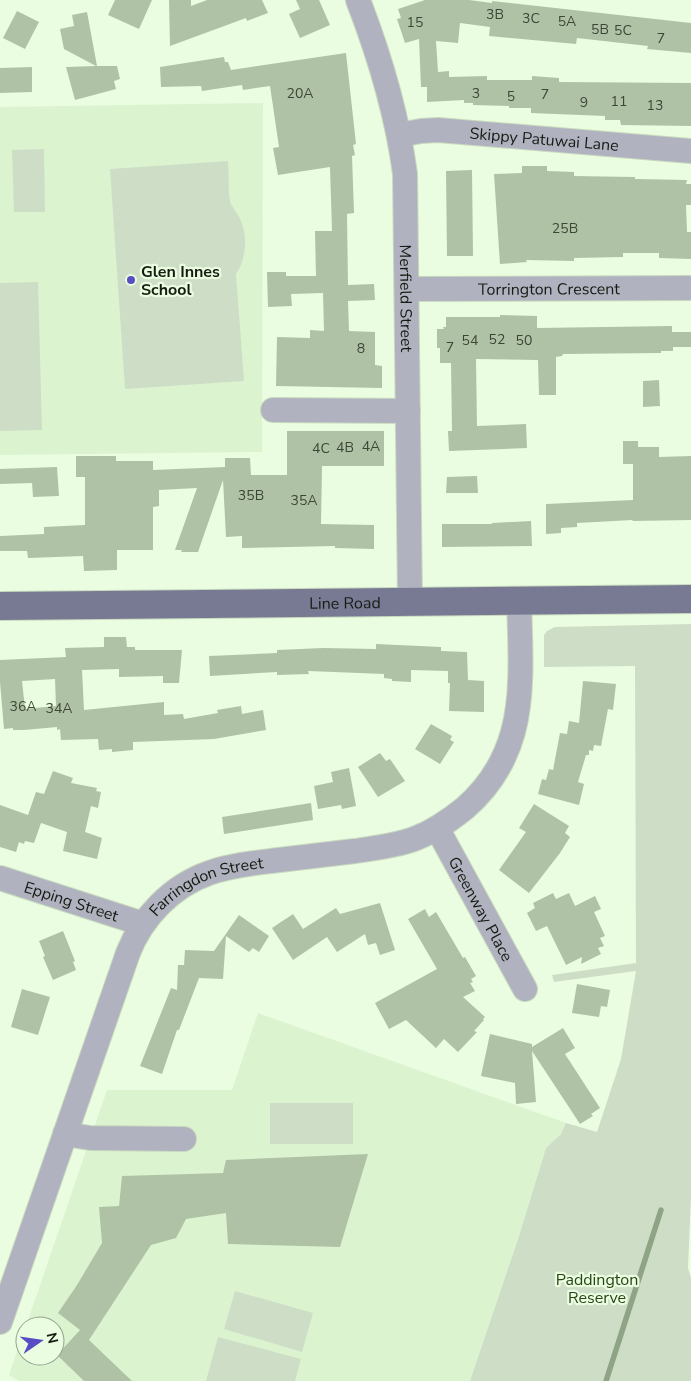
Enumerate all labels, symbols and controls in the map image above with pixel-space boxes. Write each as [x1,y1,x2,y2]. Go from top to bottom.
house number: 3B [486,5,504,24]
house number: 3C [522,9,540,28]
house number: 5A [558,12,576,31]
house number: 15 [407,13,423,32]
house number: 5B [591,20,609,39]
house number: 5C [614,21,632,40]
house number: 7 [657,29,665,48]
house number: 20A [286,84,314,103]
house number: 3 [472,84,480,103]
house number: 7 [541,85,549,104]
house number: 5 [507,87,515,106]
house number: 11 [611,92,627,111]
house number: 9 [580,93,588,112]
house number: 13 [647,96,663,115]
street label: Skippy Patuwai Lane [469,123,620,157]
house number: 25B [552,219,578,238]
street label: Merfield Street [394,244,417,353]
place label: Glen Innes School [141,261,220,301]
marker: Glen Innes School [125,274,137,286]
street label: Torrington Crescent [478,278,620,301]
house number: 52 [489,330,505,349]
house number: 54 [462,331,478,350]
house number: 50 [516,331,532,350]
house number: 7 [446,338,454,357]
house number: 8 [357,339,365,358]
house number: 4A [362,437,380,456]
house number: 4B [336,438,354,457]
house number: 4C [312,439,330,458]
house number: 35B [238,486,264,505]
house number: 35A [290,491,318,510]
street label: Line Road [309,592,381,615]
house number: 36A [9,697,37,716]
house number: 34A [45,699,73,718]
street label: Farringdon Street [144,852,265,921]
street label: Greenway Place [443,853,518,966]
street label: Epping Street [21,876,121,928]
park label: Paddington Reserve [556,1269,638,1309]
north arrow [15,1316,65,1366]
text: N [42,1331,63,1345]

